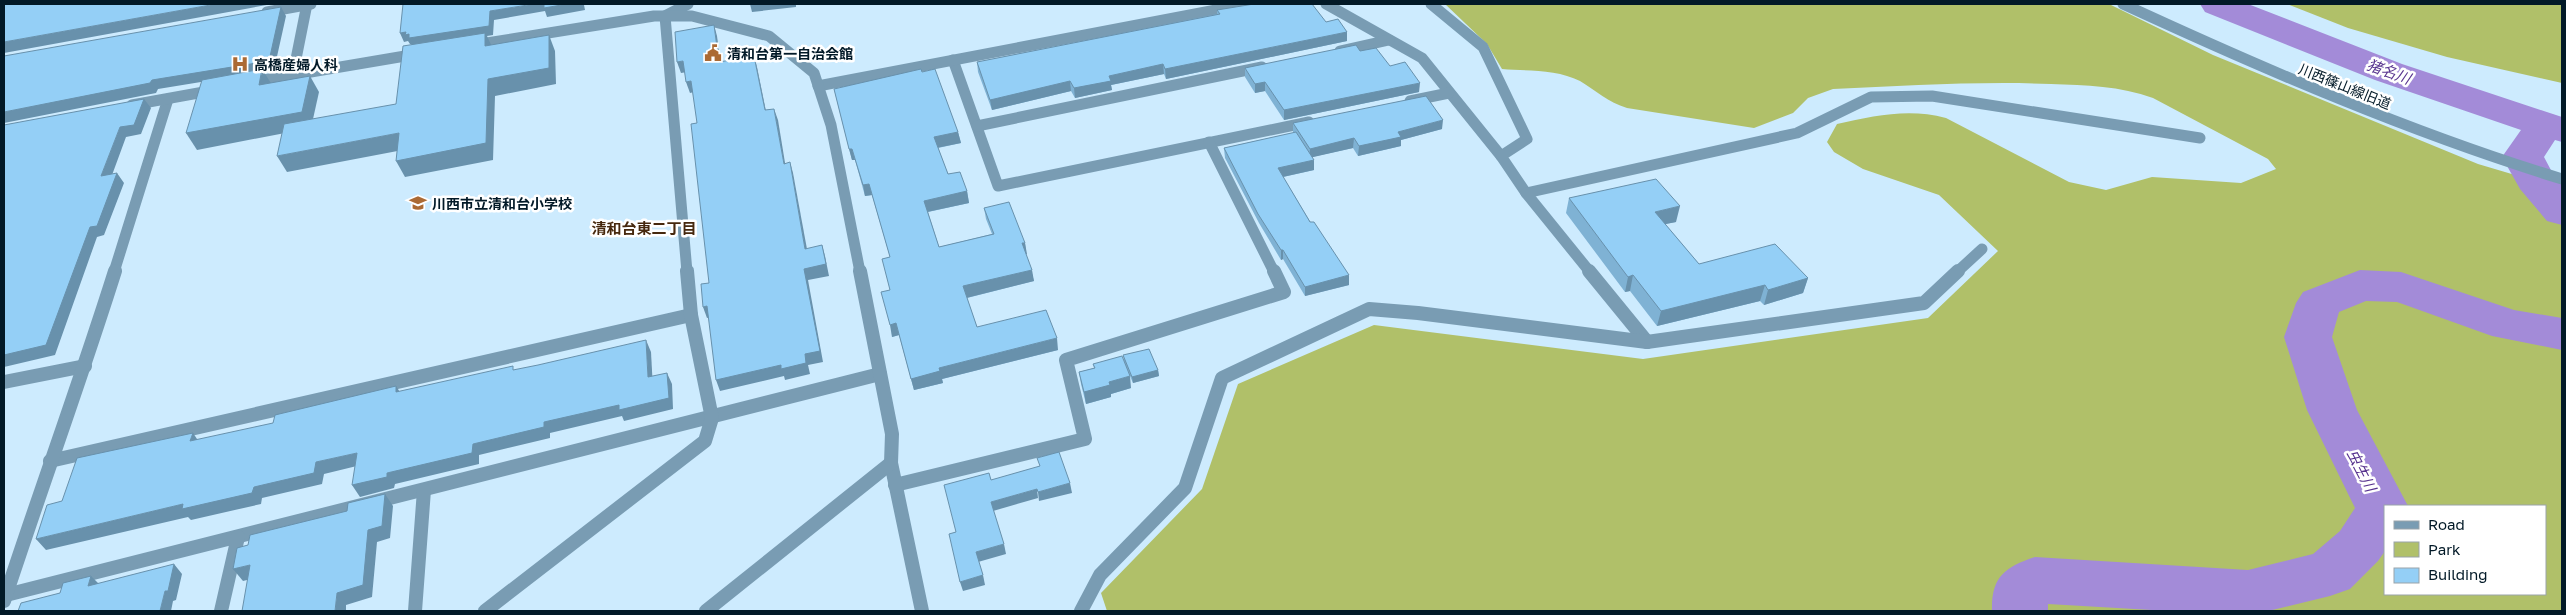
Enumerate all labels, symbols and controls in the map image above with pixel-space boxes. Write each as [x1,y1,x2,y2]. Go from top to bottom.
public building icon: 清和台第一自治会館 [703,43,723,63]
place label: 清和台第一自治会館 [727,45,853,62]
hospital icon: 高橋産婦人科 [230,54,250,74]
water label: 猪名川 [2365,55,2415,88]
place label: 高橋産婦人科 [254,56,338,73]
street label: 川西篠山線旧道 [2296,60,2394,112]
school or university icon: 川西市立清和台小学校 [408,193,428,213]
place label: 川西市立清和台小学校 [432,195,572,212]
district label: 清和台東二丁目 [591,219,697,237]
water label: 虫生川 [2344,446,2381,496]
legend [2384,505,2546,595]
text: Road [2428,515,2465,533]
text: Park [2428,540,2461,558]
text: Building [2428,565,2488,583]

